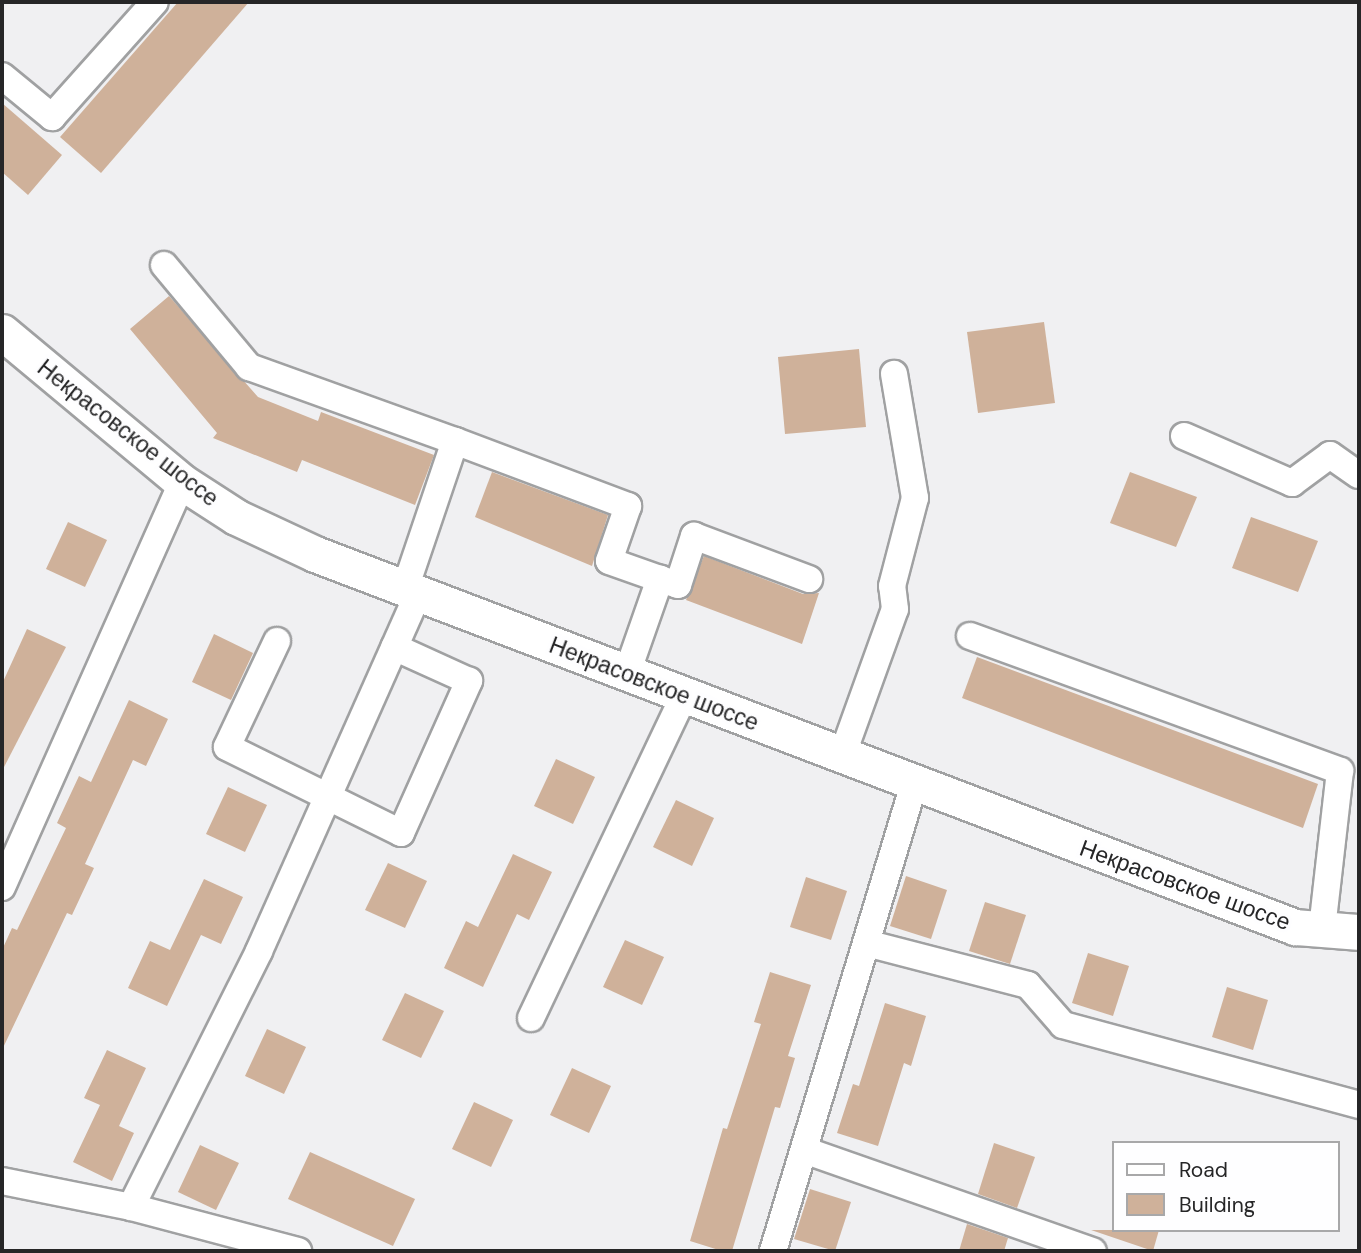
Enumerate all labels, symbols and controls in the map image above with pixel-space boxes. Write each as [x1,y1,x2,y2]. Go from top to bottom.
street label: Некрасовское шоссе [32,354,224,512]
street label: Некрасовское шоссе [545,631,763,737]
street label: Некрасовское шоссе [1076,834,1294,936]
legend [1112,1141,1340,1232]
text: Road [1179,1156,1228,1184]
text: Building [1179,1191,1255,1219]

